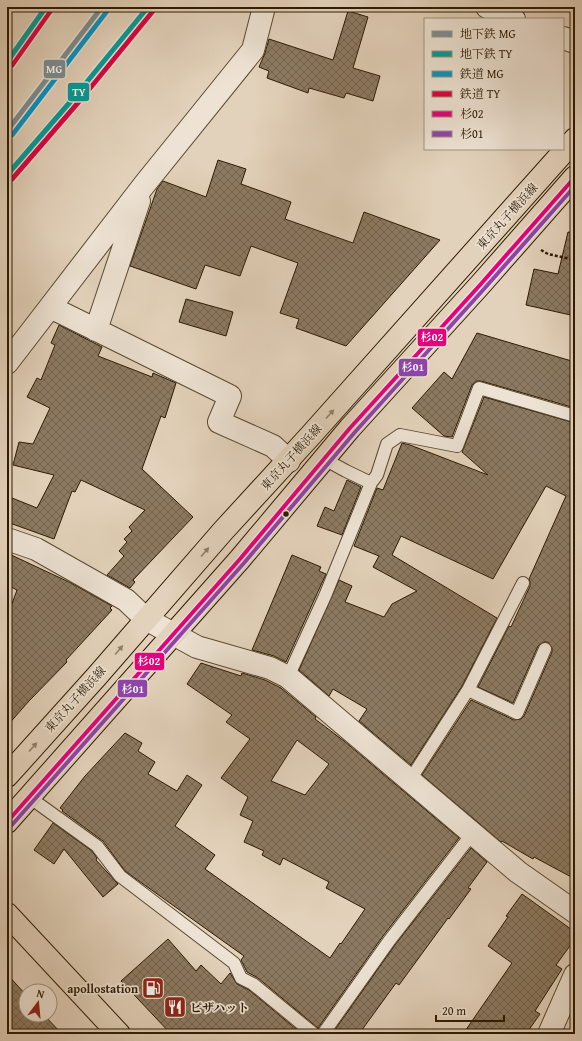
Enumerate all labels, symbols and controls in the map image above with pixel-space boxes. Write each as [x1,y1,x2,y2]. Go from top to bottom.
legend [424,18,564,150]
text: 地下鉄 MG [460,25,516,42]
text: 地下鉄 TY [460,45,513,62]
line badge: MG [43,59,66,79]
text: MG [46,61,62,77]
text: 鉄道 MG [459,65,504,82]
line badge: TY [67,82,90,102]
text: TY [72,84,86,100]
text: 鉄道 TY [459,85,501,102]
text: 杉02 [460,105,484,122]
text: 杉01 [460,125,484,142]
street label: 東京丸子横浜線 [473,179,541,253]
line badge: 杉02 [417,328,447,347]
text: 杉02 [421,329,443,345]
line badge: 杉01 [398,358,428,377]
text: 杉01 [402,359,424,375]
one-way arrow [326,409,335,419]
street label: 東京丸子横浜線 [257,420,325,494]
unlabelled marker [281,509,291,519]
one-way arrow [200,547,209,556]
one-way arrow [115,644,124,655]
line badge: 杉02 [134,652,165,671]
text: 杉02 [138,653,160,669]
street label: 東京丸子横浜線 [41,662,109,736]
line badge: 杉01 [117,679,148,698]
text: 杉01 [122,681,144,697]
one-way arrow [28,742,38,752]
fuel station icon: apollostation [140,975,166,1001]
place label: apollostation [67,980,138,997]
north arrow [18,983,58,1023]
text: N [35,985,47,1002]
restaurant icon: ピザハット [162,994,188,1020]
scale bar [436,997,504,1023]
place label: ピザハット [190,999,249,1016]
text: 20 m [442,1002,466,1019]

